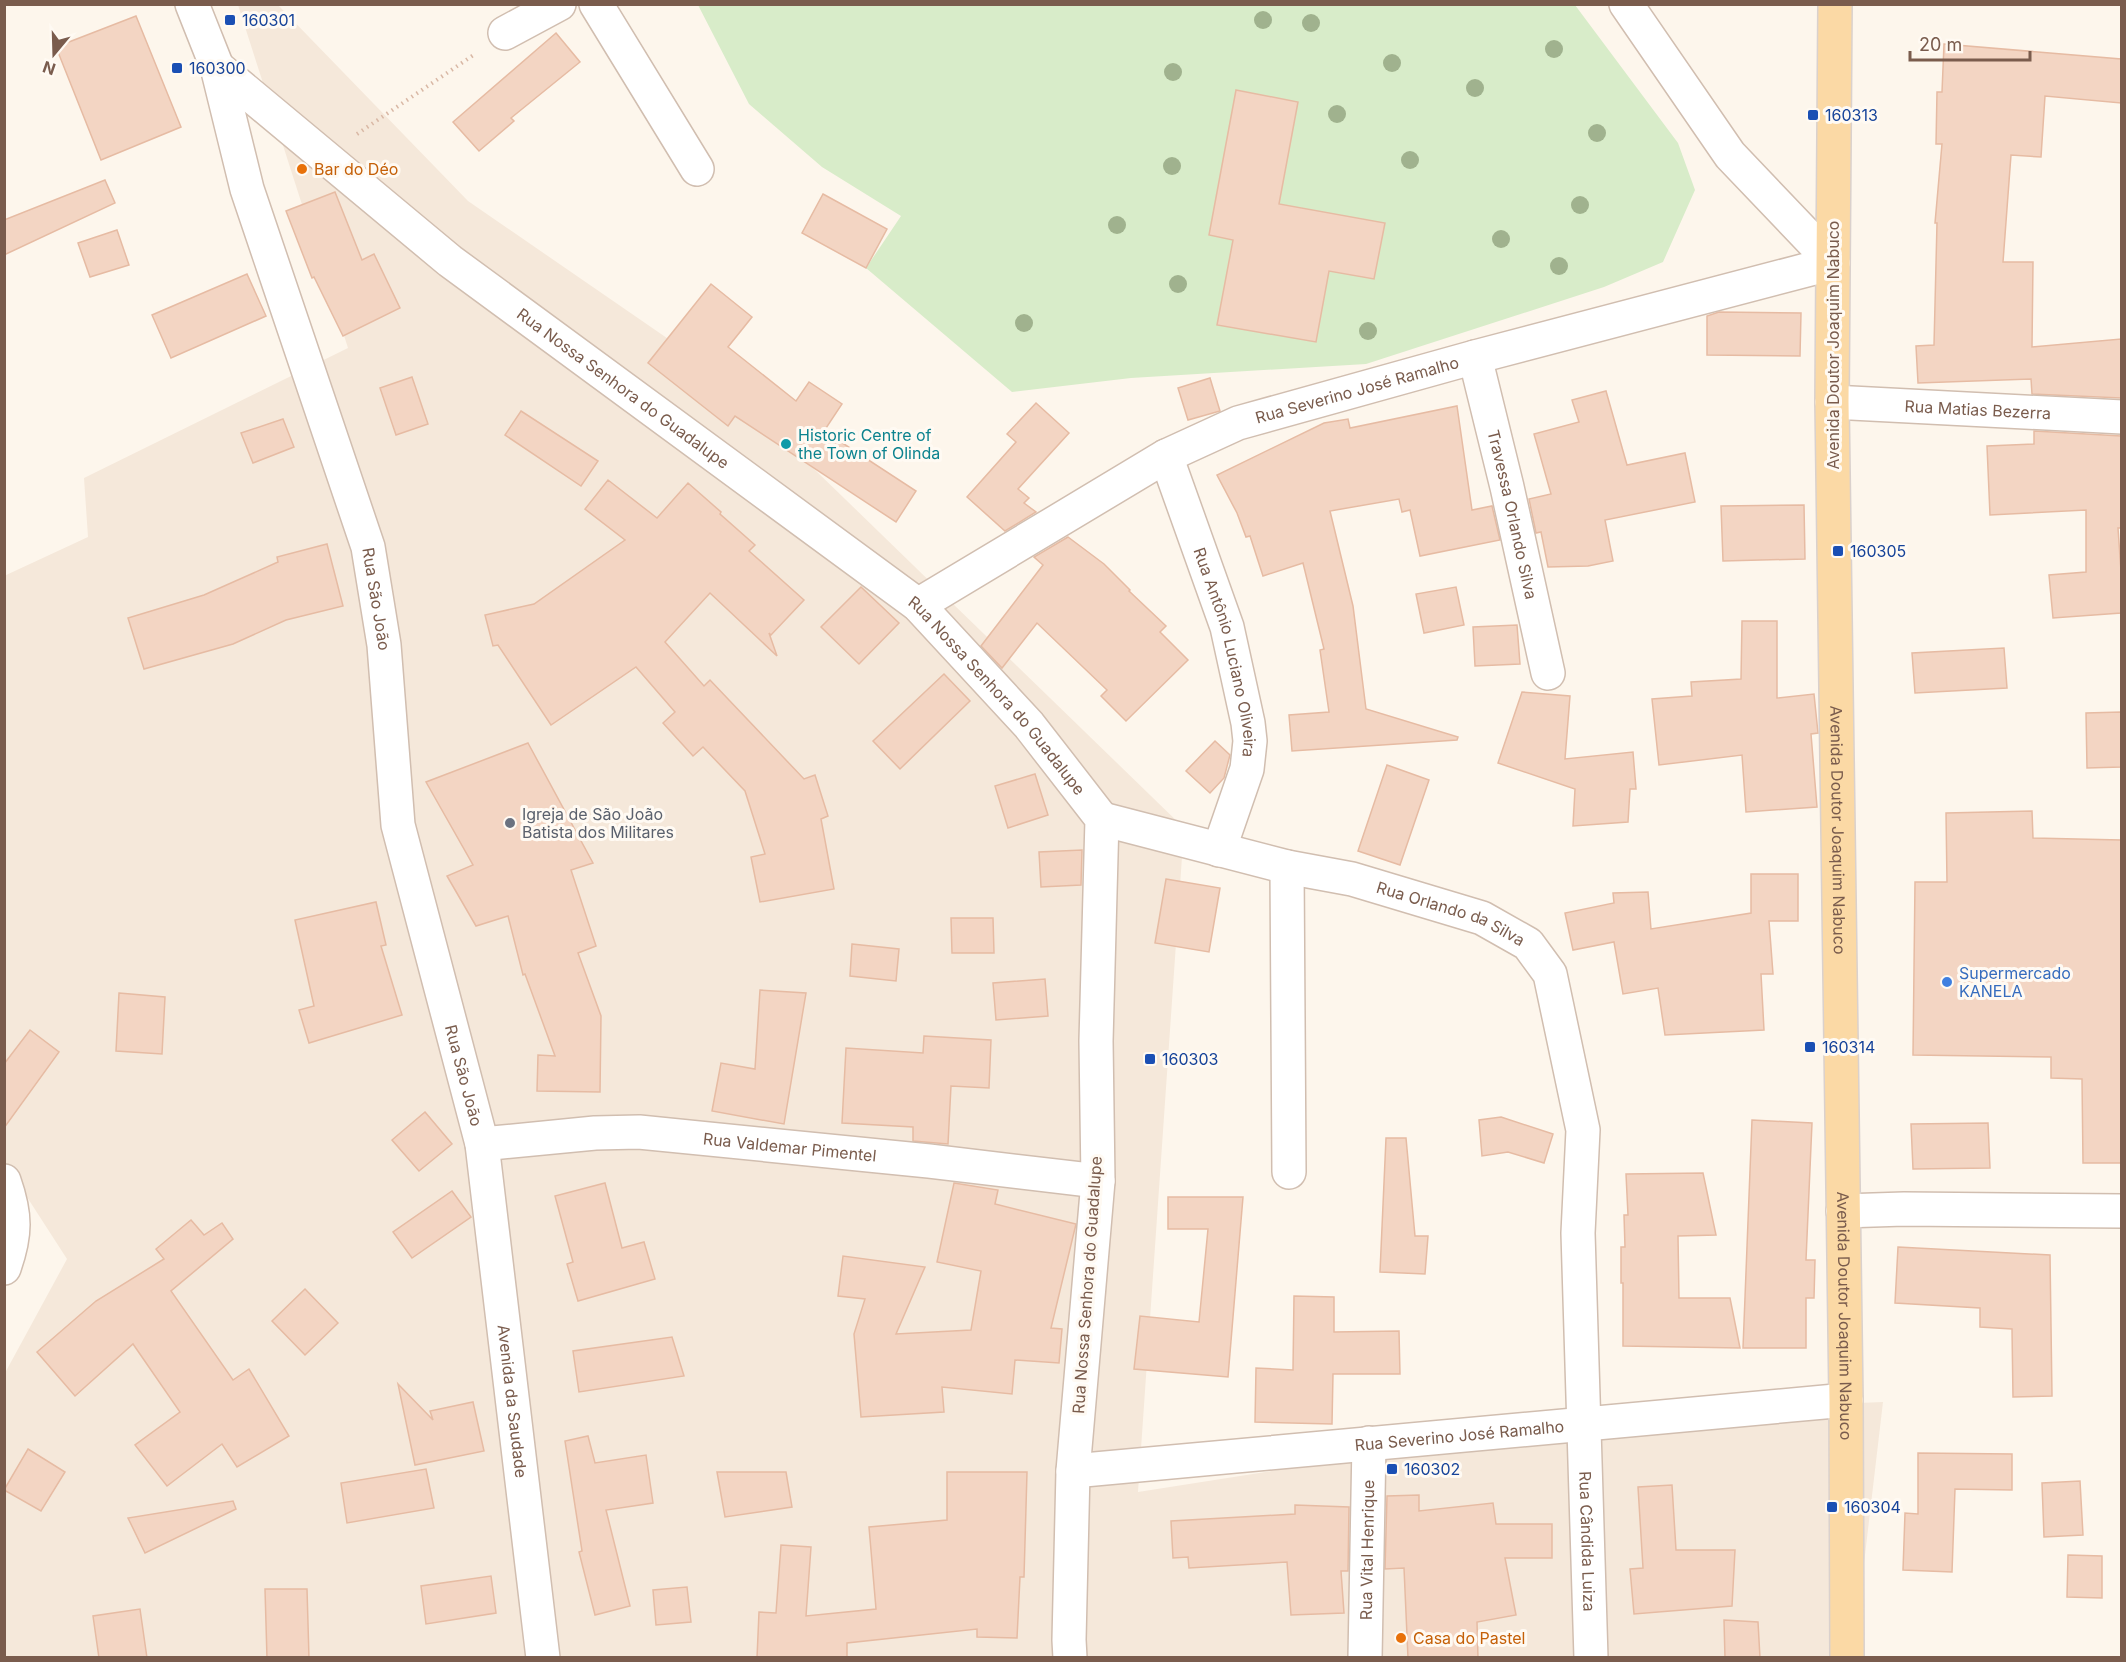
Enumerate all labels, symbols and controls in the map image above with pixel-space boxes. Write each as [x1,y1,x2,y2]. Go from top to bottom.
place label: 160301 [242,10,295,30]
marker: 160301 [223,13,237,27]
north arrow [24,24,84,84]
scale bar [1910,24,2030,62]
text: 20 m [1919,34,1962,55]
text: N [40,57,58,80]
place label: 160300 [189,58,246,78]
marker: 160300 [170,61,184,75]
place label: 160313 [1825,105,1878,125]
marker: 160313 [1806,108,1820,122]
place label: Bar do Déo [314,159,398,179]
marker: Bar do Déo [295,162,309,176]
street label: Avenida Doutor Joaquim Nabuco [1823,221,1843,469]
street label: Rua Nossa Senhora do Guadalupe [513,304,733,473]
street label: Rua Severino José Ramalho [1253,352,1461,428]
street label: Rua Matias Bezerra [1904,396,2051,423]
place label: Historic Centre of the Town of Olinda [798,425,940,463]
street label: Travessa Orlando Silva [1483,428,1541,601]
marker: Historic Centre of the Town of Olinda [779,437,793,451]
place label: 160305 [1850,541,1906,561]
marker: 160305 [1831,544,1845,558]
street label: Rua Antônio Luciano Oliveira [1189,545,1260,758]
street label: Rua São João [358,546,394,651]
street label: Rua Nossa Senhora do Guadalupe [905,591,1089,799]
street label: Avenida Doutor Joaquim Nabuco [1826,705,1850,955]
place label: Igreja de São João Batista dos Militares [522,804,674,842]
marker: Igreja de São João Batista dos Militares [503,816,517,830]
street label: Rua Orlando da Silva [1374,877,1528,950]
place label: Supermercado KANELA [1959,963,2071,1001]
marker: Supermercado KANELA [1940,975,1954,989]
street label: Rua São João [441,1022,487,1128]
place label: 160314 [1822,1037,1875,1057]
marker: 160314 [1803,1040,1817,1054]
place label: 160303 [1162,1049,1218,1069]
marker: 160303 [1143,1052,1157,1066]
street label: Rua Valdemar Pimentel [702,1128,877,1166]
street label: Rua Nossa Senhora do Guadalupe [1068,1155,1106,1415]
street label: Avenida Doutor Joaquim Nabuco [1833,1191,1856,1440]
street label: Avenida da Saudade [493,1323,532,1479]
street label: Rua Severino José Ramalho [1354,1416,1565,1455]
place label: 160302 [1404,1459,1460,1479]
marker: 160302 [1385,1462,1399,1476]
street label: Rua Cândida Luiza [1575,1471,1600,1612]
street label: Rua Vital Henrique [1356,1480,1378,1620]
place label: 160304 [1844,1497,1901,1517]
marker: 160304 [1825,1500,1839,1514]
place label: Casa do Pastel [1413,1628,1525,1648]
marker: Casa do Pastel [1394,1631,1408,1645]

